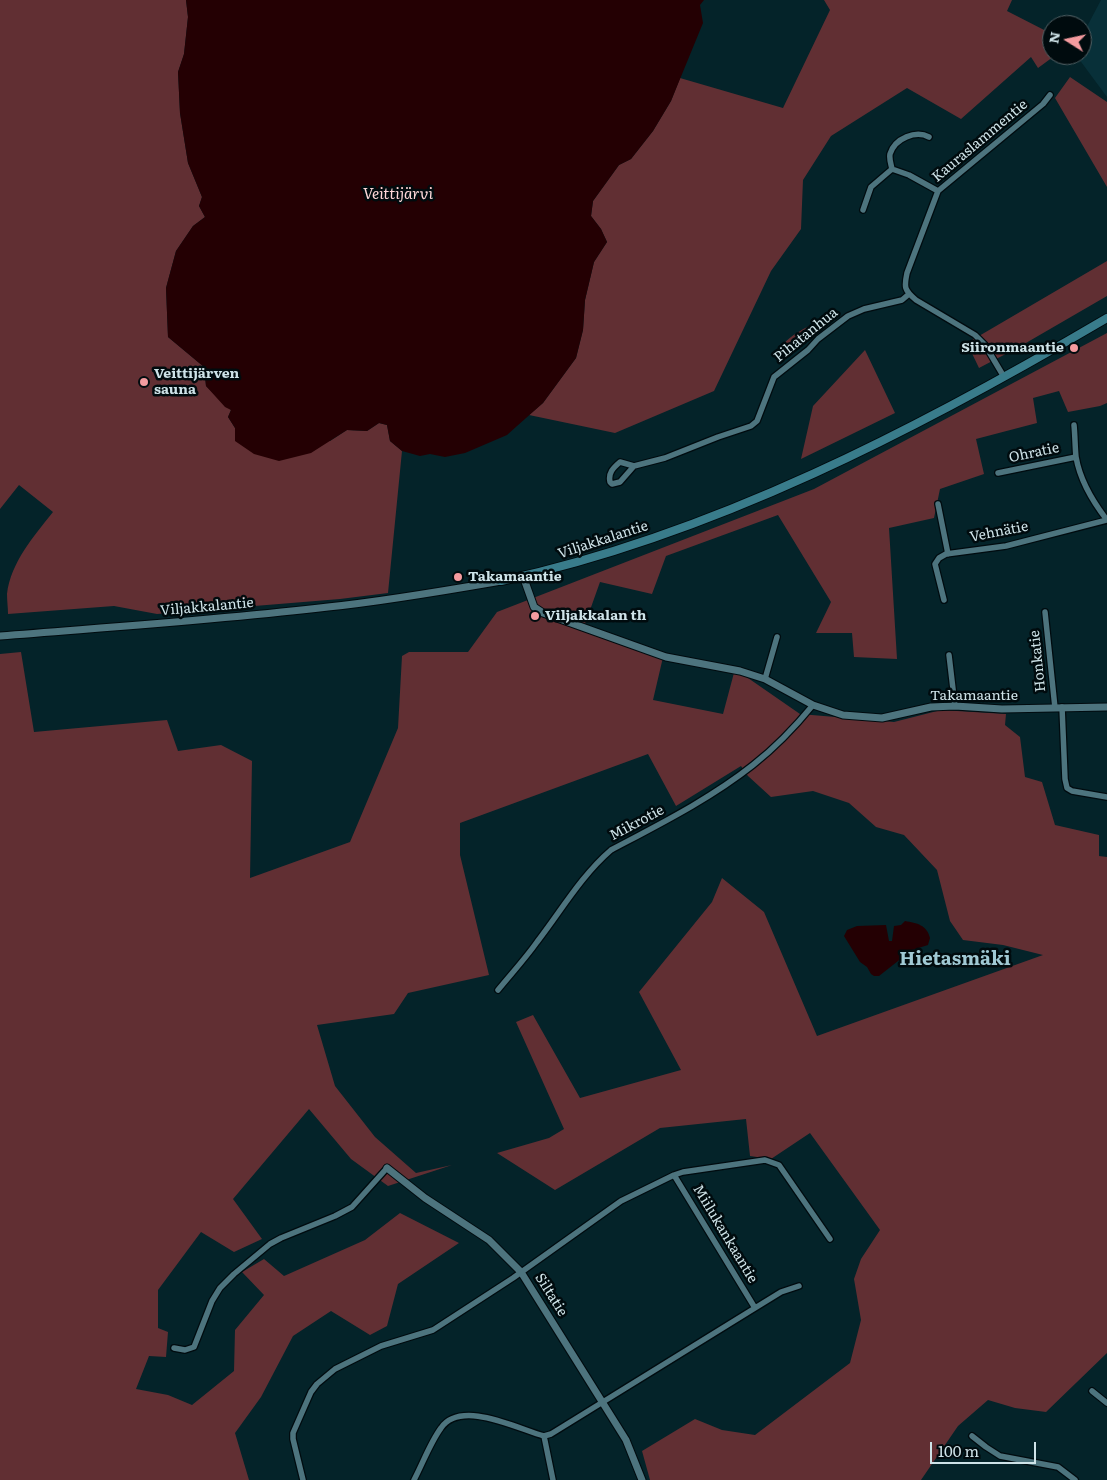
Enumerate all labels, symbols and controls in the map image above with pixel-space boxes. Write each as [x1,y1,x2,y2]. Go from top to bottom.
north arrow [1042,15,1092,65]
text: N [1042,30,1064,45]
street label: Kauraslammentie [929,96,1031,186]
water label: Veittijärvi [363,186,433,204]
street label: Pihatanhua [771,304,841,366]
place label: Siironmaantie [961,340,1064,356]
marker: Siironmaantie [1068,342,1080,354]
place label: Veittijärven sauna [154,366,239,398]
marker: Veittijärven sauna [138,376,150,388]
street label: Ohratie [1007,439,1061,467]
street label: Viljakkalantie [556,518,650,562]
street label: Vehnätie [968,518,1030,546]
place label: Takamaantie [468,569,562,585]
marker: Takamaantie [452,571,464,583]
street label: Viljakkalantie [160,595,254,619]
place label: Viljakkalan th [545,608,646,624]
marker: Viljakkalan th [529,610,541,622]
street label: Honkatie [1026,629,1050,693]
street label: Takamaantie [930,688,1018,704]
street label: Mikrotie [607,802,667,844]
district label: Hietasmäki [899,948,1011,970]
street label: Miilukankaantie [689,1182,761,1286]
street label: Siltatie [531,1270,571,1320]
scale bar [932,1432,1038,1464]
text: 100 m [938,1439,979,1462]

